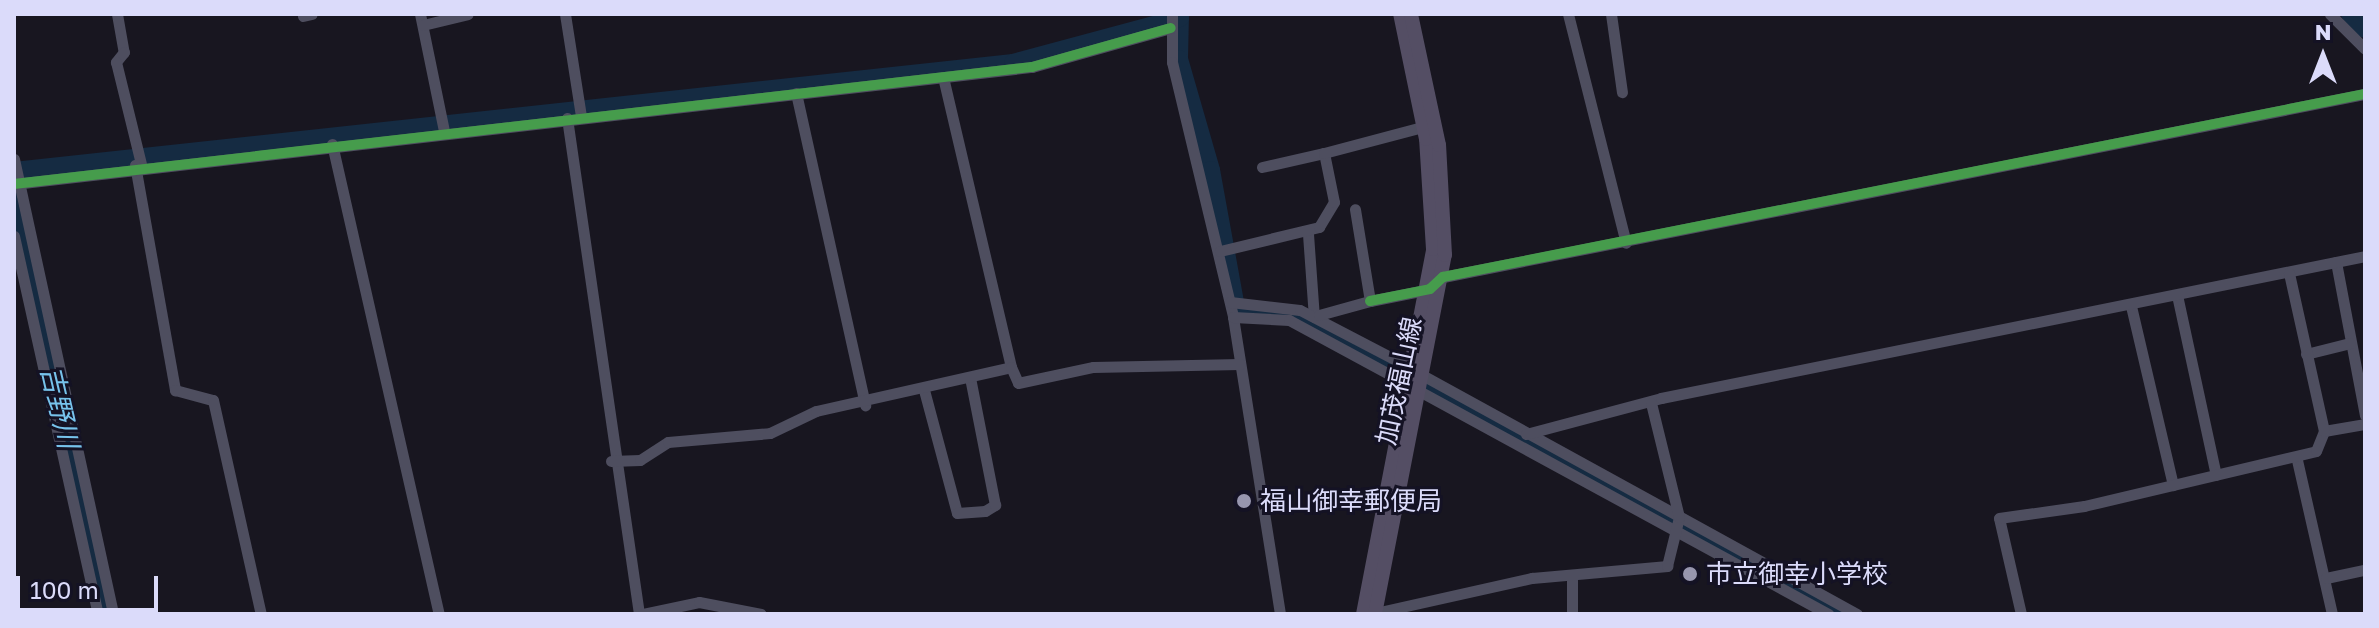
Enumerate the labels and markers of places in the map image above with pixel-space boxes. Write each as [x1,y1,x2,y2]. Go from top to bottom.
place label: 福山御幸郵便局 [1260,485,1442,517]
marker: 福山御幸郵便局 [1235,492,1253,510]
place label: 市立御幸小学校 [1706,558,1888,590]
marker: 市立御幸小学校 [1681,565,1699,583]

